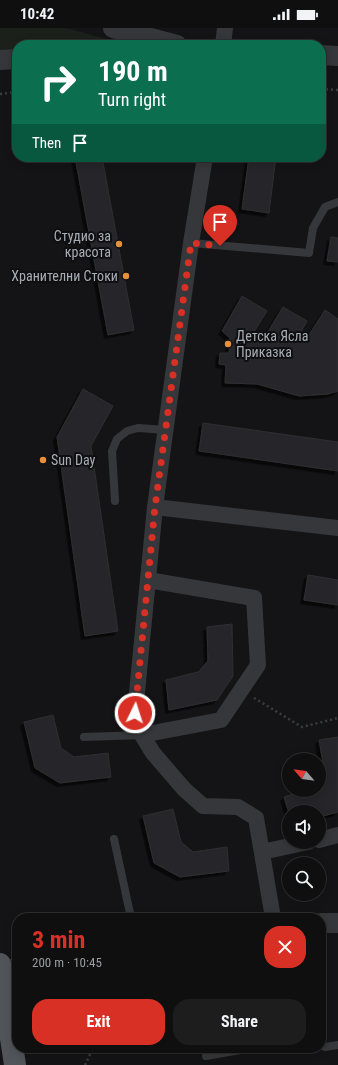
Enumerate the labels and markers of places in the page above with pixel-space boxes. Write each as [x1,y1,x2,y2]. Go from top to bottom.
pin [203,205,237,246]
place label: Студио за красота [54,228,111,260]
marker: Студио за красота [114,239,124,249]
place label: Хранителни Стоки [11,268,118,284]
marker: Хранителни Стоки [121,271,131,281]
place label: Детска Ясла Приказка [236,328,308,360]
marker: Детска Ясла Приказка [223,339,233,349]
place label: Sun Day [51,452,96,468]
marker: Sun Day [38,455,48,465]

